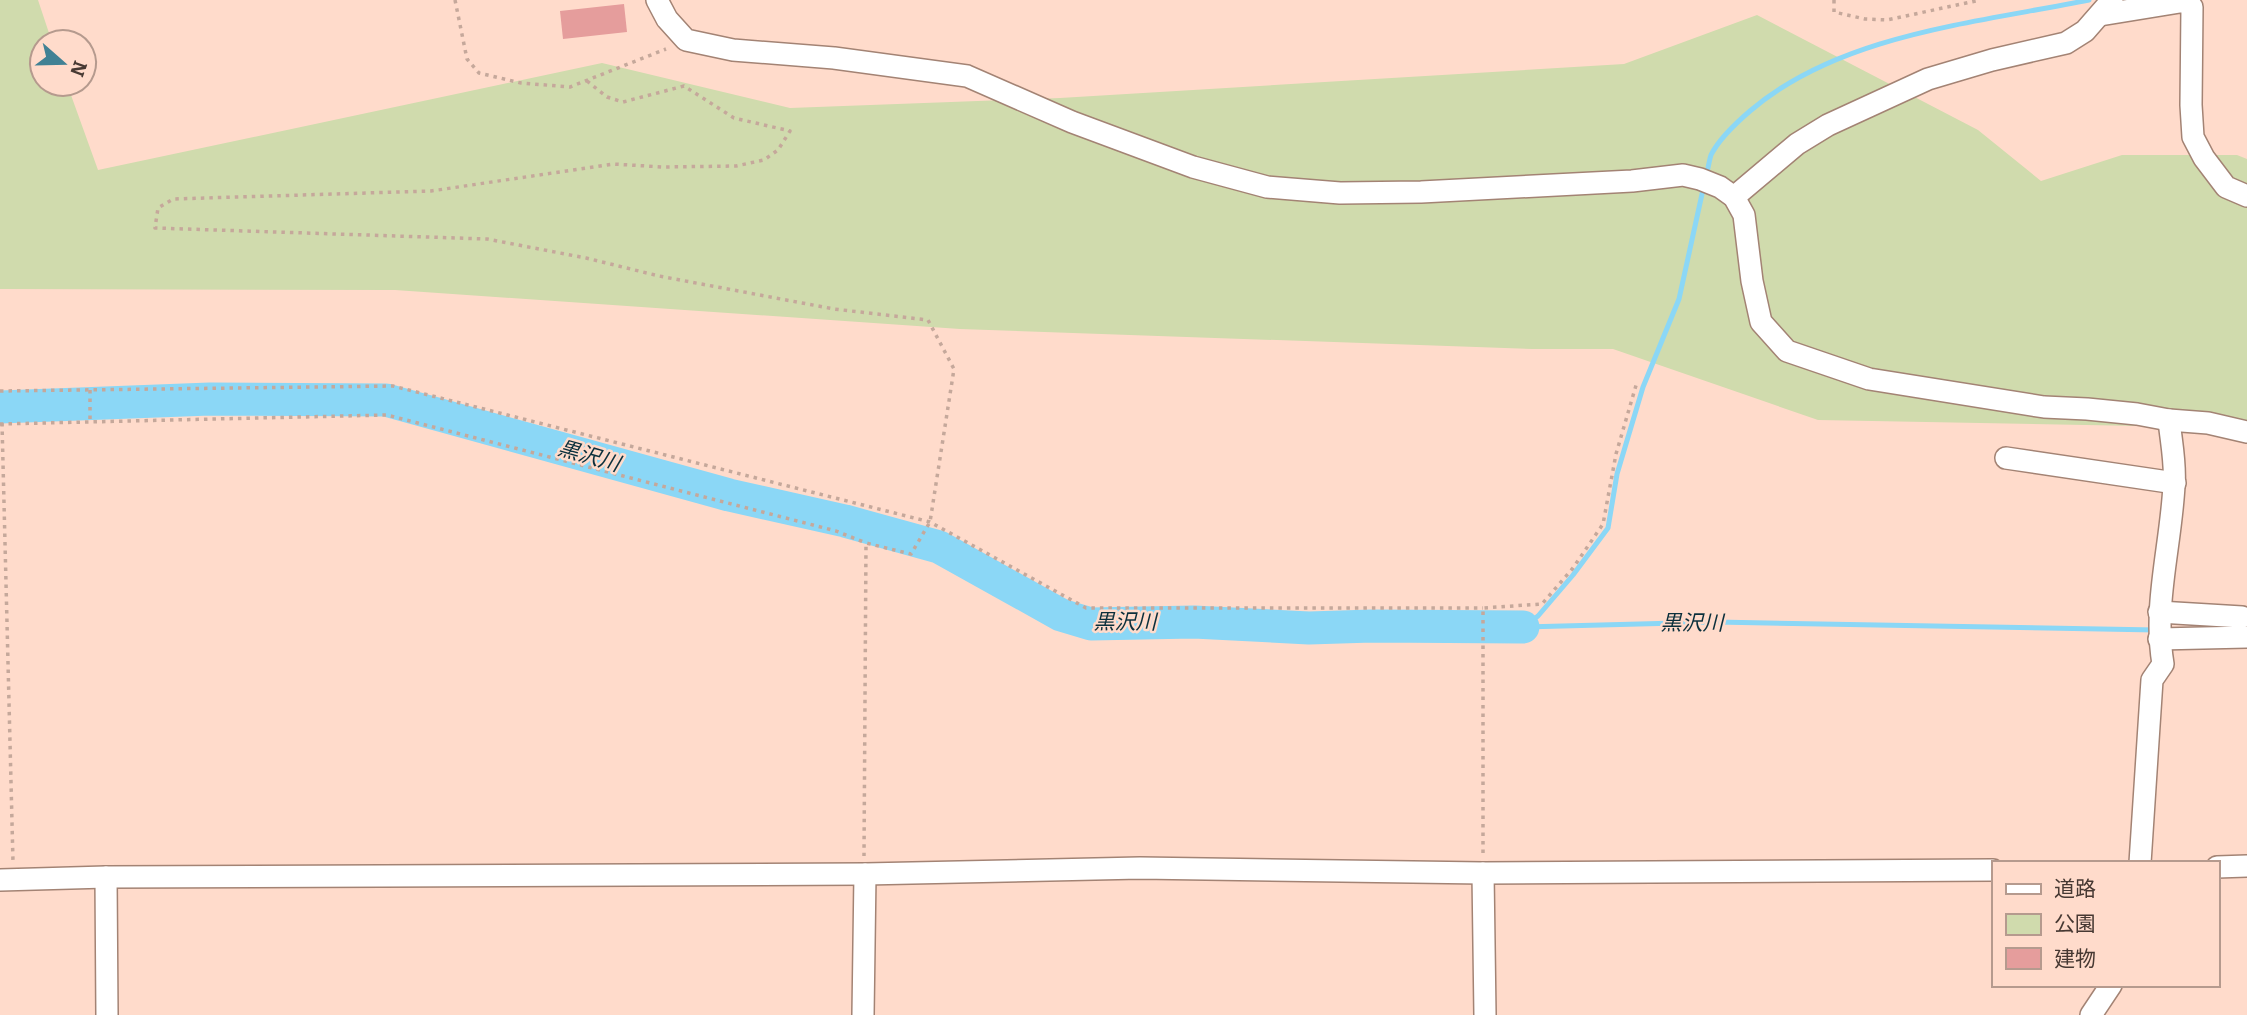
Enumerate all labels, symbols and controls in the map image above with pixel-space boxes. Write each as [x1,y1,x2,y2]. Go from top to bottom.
north arrow [28,28,98,98]
text: N [65,58,92,80]
water label: 黒沢川 [555,435,625,478]
water label: 黒沢川 [1094,609,1158,635]
water label: 黒沢川 [1661,610,1725,636]
legend [1992,861,2219,987]
text: 道路 [2054,876,2096,902]
text: 公園 [2054,911,2096,937]
text: 建物 [2054,946,2096,972]

